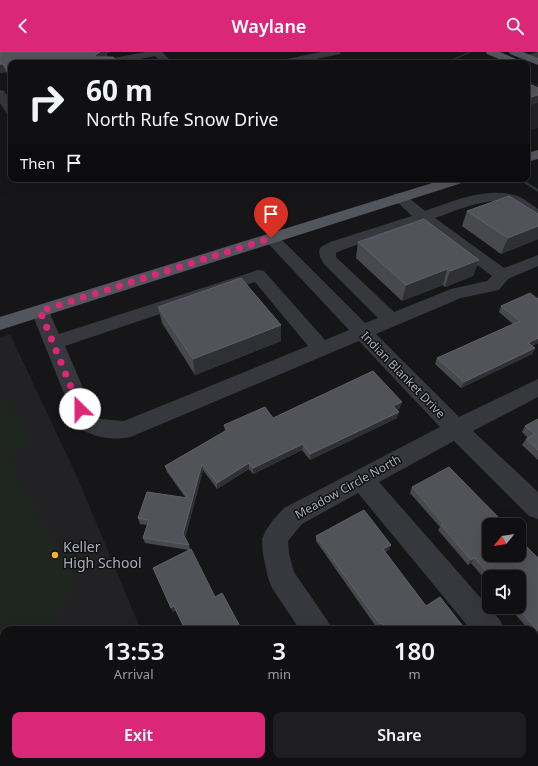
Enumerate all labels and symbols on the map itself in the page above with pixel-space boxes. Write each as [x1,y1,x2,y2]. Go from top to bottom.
pin [254,197,288,238]
street label: Indian Blanket Drive [357,328,449,422]
position arrow [59,388,101,430]
street label: Meadow Circle North [292,450,404,523]
north arrow [482,518,526,562]
place label: Keller High School [63,537,142,572]
marker: Keller High School [50,550,60,560]

